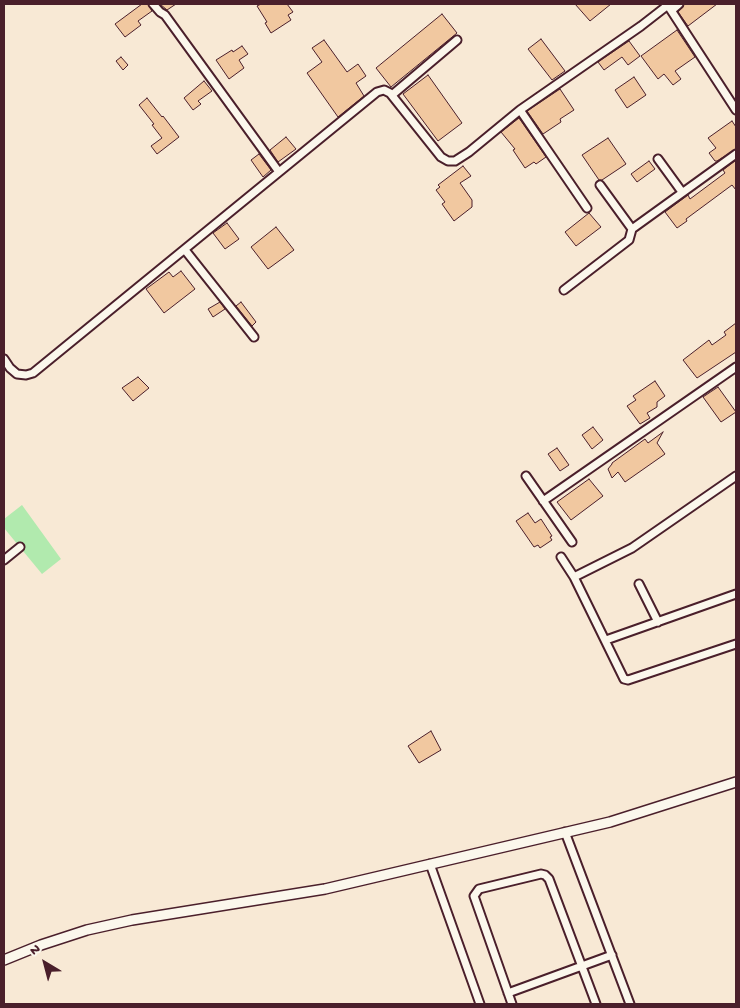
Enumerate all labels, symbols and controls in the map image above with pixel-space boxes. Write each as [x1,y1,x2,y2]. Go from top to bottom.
north arrow [20,938,70,988]
text: N [27,941,44,960]

